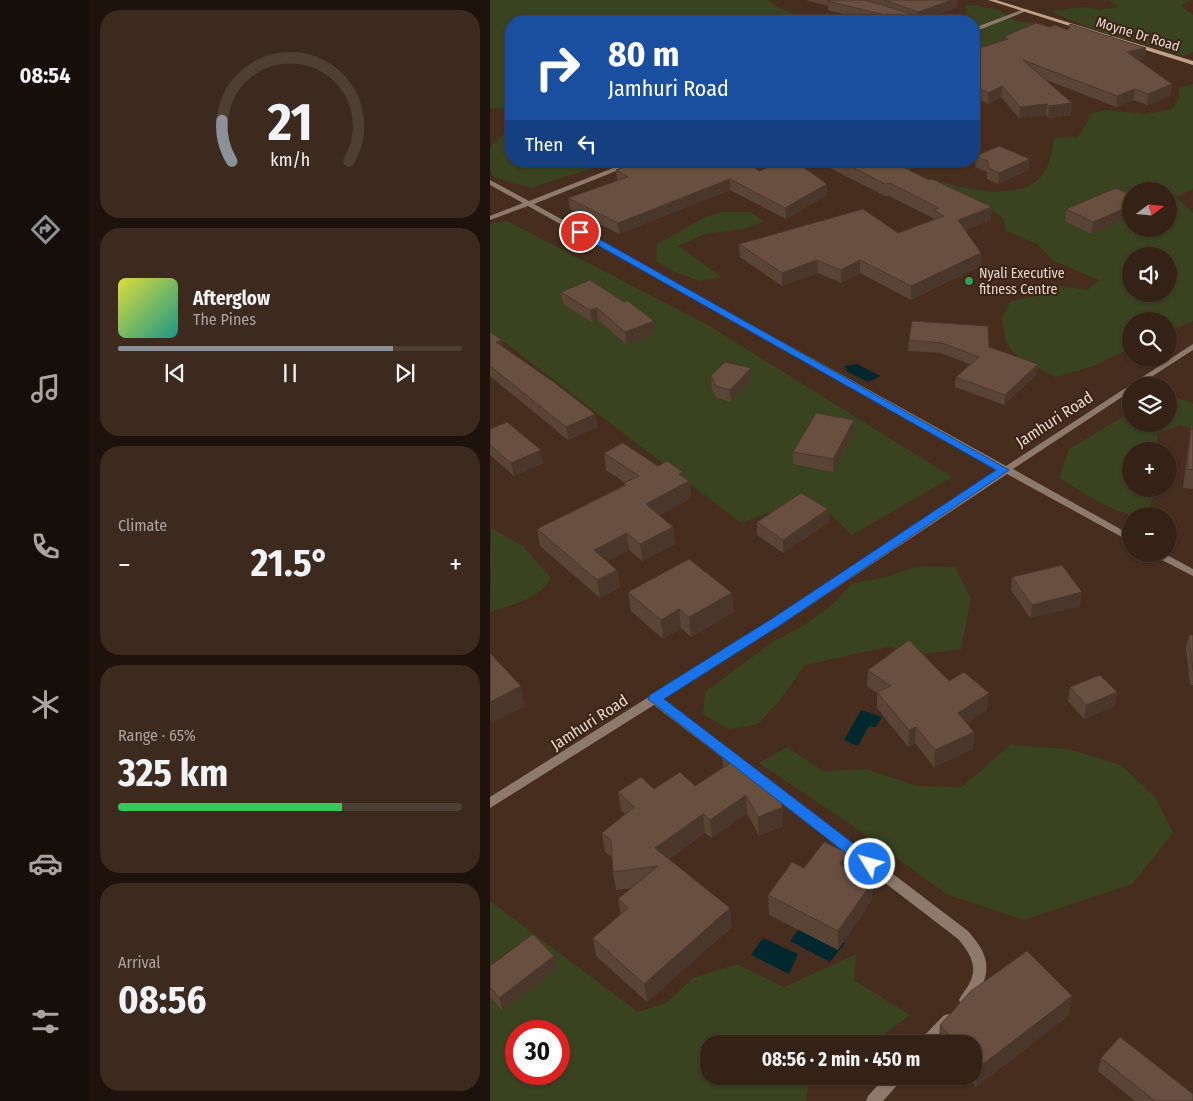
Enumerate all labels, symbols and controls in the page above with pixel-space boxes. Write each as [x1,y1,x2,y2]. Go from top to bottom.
street label: Moyne Dr Road [1094,14,1182,55]
text: 80 m [608,33,680,75]
icon: right [525,35,590,100]
text: 08:54 [20,62,70,89]
text: Jamhuri Road [608,75,729,102]
text: 21 [266,91,313,154]
icon: left [573,130,601,158]
text: Then [525,133,563,156]
text: km/h [270,149,310,171]
north arrow [1122,182,1178,238]
map controls [1122,182,1177,562]
pin [559,211,601,253]
icon: directions [28,212,63,247]
icon: arrive [566,218,594,246]
button: sound [1122,247,1177,302]
place label: Nyali Executive fitness Centre [979,265,1065,298]
marker: Nyali Executive fitness Centre [963,275,975,287]
text: Afterglow [193,287,270,310]
text: The Pines [193,310,256,329]
button: search [1122,312,1177,367]
icon: previous [161,359,189,387]
icon: pause [276,359,304,387]
icon: next [391,359,419,387]
icon: music [28,371,63,406]
button: layers [1122,377,1177,432]
street label: Jamhuri Road [1012,388,1096,451]
button: + [1122,442,1177,497]
button: − [1122,507,1177,562]
text: Climate [118,516,167,535]
icon: phone [28,529,63,564]
text: 21.5° [251,540,329,586]
text: − [118,548,131,581]
text: + [449,548,462,581]
icon: climate [28,687,63,722]
street label: Jamhuri Road [547,691,631,754]
text: Range · 65% [118,726,196,745]
text: 325 km [118,750,228,796]
position arrow [843,837,895,889]
icon: car [28,846,63,881]
text: Arrival [118,953,160,972]
text: 08:56 [118,977,206,1023]
icon: filters [28,1004,63,1039]
speed limit sign: 30 [505,1020,570,1085]
text: 08:56 · 2 min · 450 m [762,1048,920,1071]

